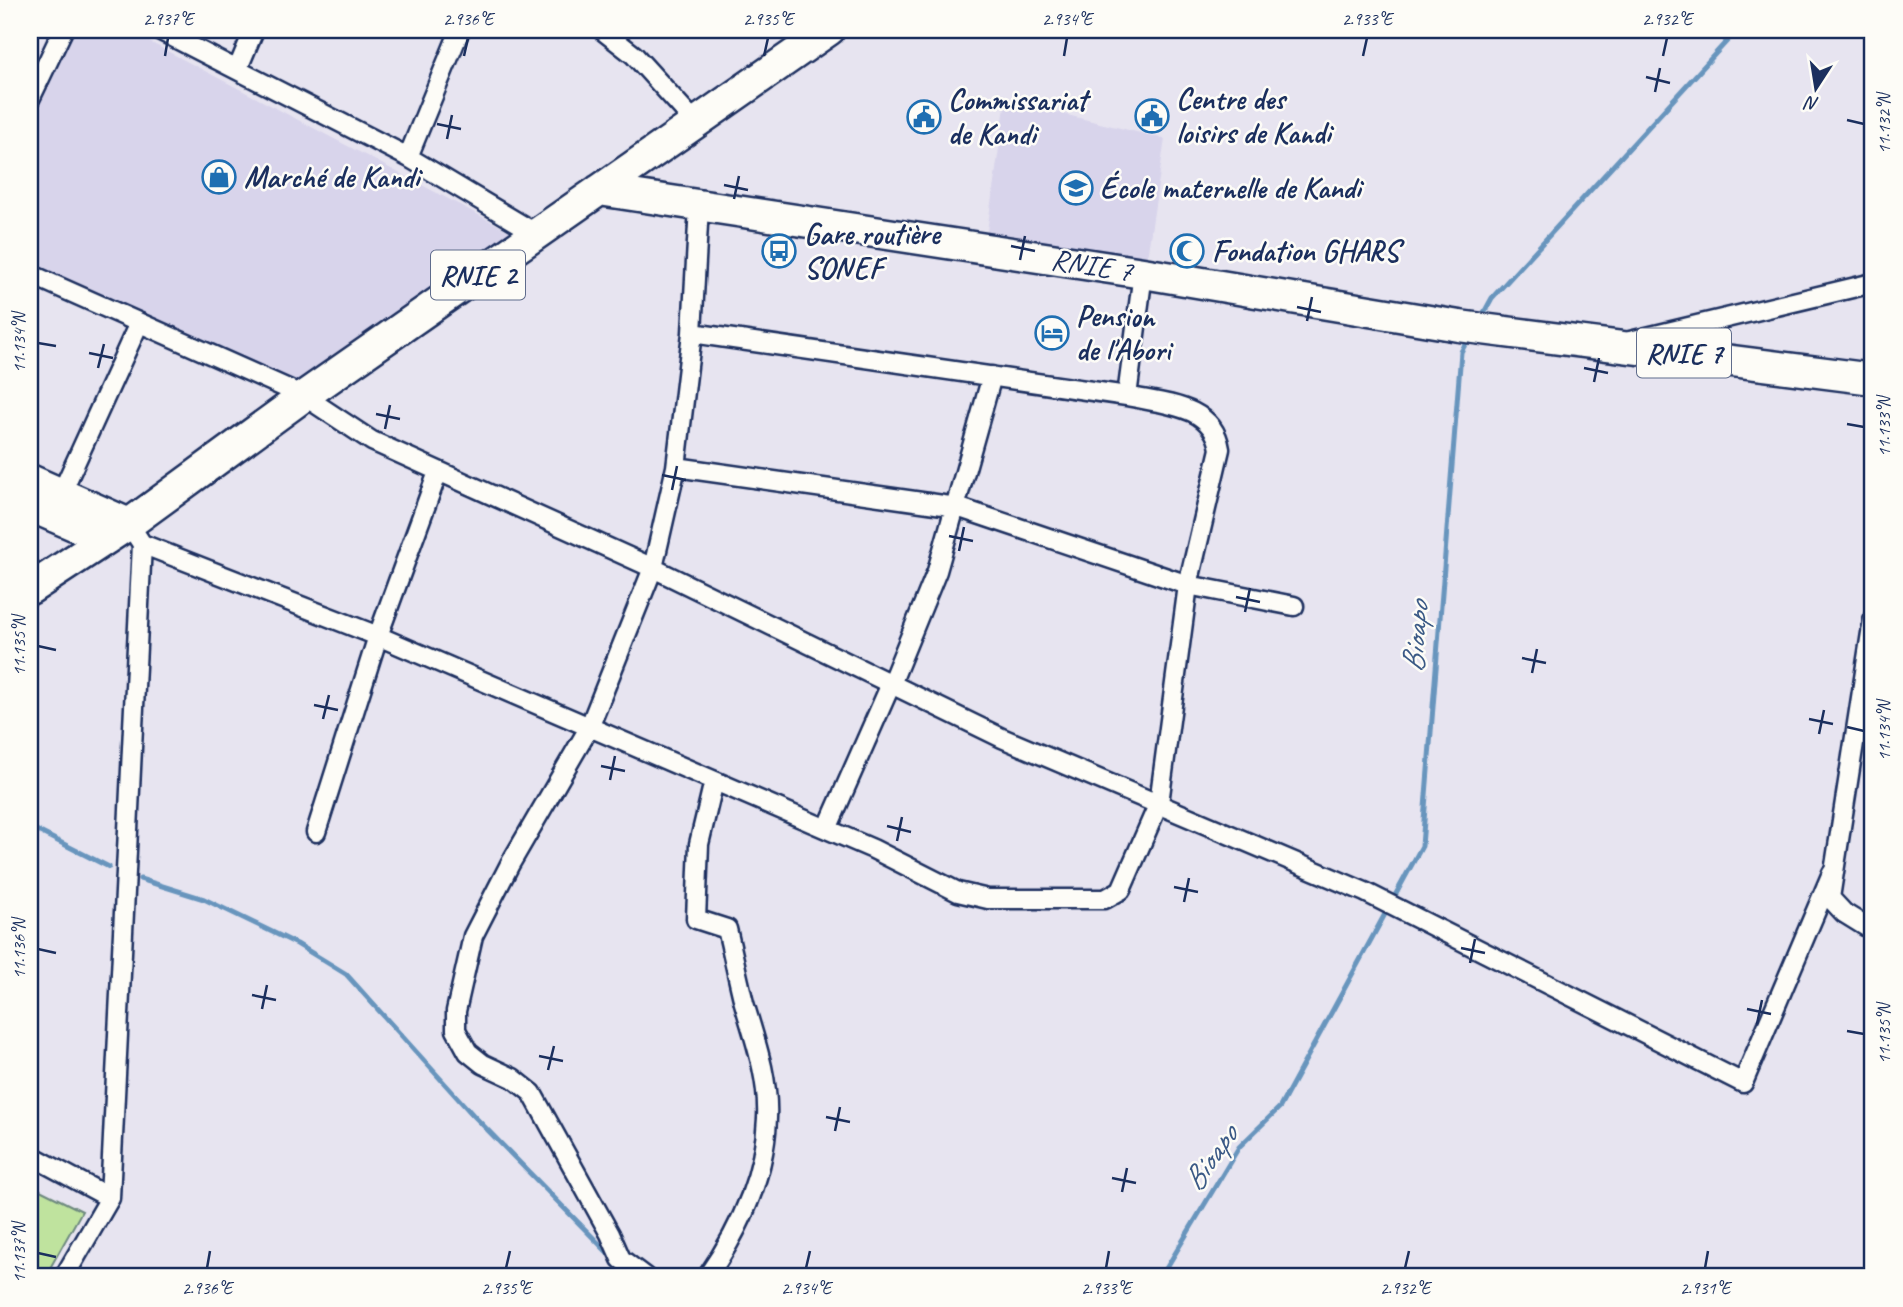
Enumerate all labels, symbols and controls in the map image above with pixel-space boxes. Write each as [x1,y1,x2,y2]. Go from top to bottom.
text: 2.937°E [143,8,196,30]
text: 2.936°E [443,8,496,30]
text: 2.935°E [743,8,796,30]
text: 2.934°E [1042,8,1095,30]
text: 2.933°E [1342,8,1395,30]
text: 2.932°E [1642,8,1695,30]
north arrow [1780,52,1850,122]
place label: Centre des loisirs de Kandi [1176,80,1335,152]
place label: Commissariat de Kandi [948,81,1092,153]
text: N [1801,90,1821,117]
text: 11.132°N [1873,91,1895,154]
public building icon: Centre des loisirs de Kandi [1133,97,1171,135]
public building icon: Commissariat de Kandi [905,98,943,136]
shop icon: Marché de Kandi [200,158,238,196]
place label: Marché de Kandi [244,158,424,196]
school or university icon: École maternelle de Kandi [1057,169,1095,207]
place label: École maternelle de Kandi [1100,169,1365,207]
place label: Gare routière SONEF [804,215,942,287]
bus stop icon: Gare routière SONEF [760,232,798,270]
mosque icon: Fondation GHARS [1168,232,1206,270]
place label: Fondation GHARS [1212,232,1406,270]
street label: RNIE 7 [1049,240,1137,290]
road number: RNIE 2 [431,250,525,300]
place label: Pension de l'Abori [1076,297,1174,369]
text: 11.134°N [8,310,30,373]
hotel icon: Pension de l'Abori [1033,314,1071,352]
road number: RNIE 7 [1637,328,1731,378]
text: 11.133°N [1873,394,1895,457]
water label: Bioapo [1391,595,1439,674]
text: 11.135°N [8,613,30,676]
text: 11.134°N [1873,698,1895,761]
text: 11.136°N [8,916,30,979]
text: 11.135°N [1873,1001,1895,1064]
water label: Bioapo [1173,1113,1250,1199]
text: 11.137°N [8,1220,30,1283]
text: 2.936°E [182,1277,235,1299]
text: 2.935°E [481,1277,534,1299]
text: 2.934°E [781,1277,834,1299]
text: 2.933°E [1081,1277,1134,1299]
text: 2.932°E [1380,1277,1433,1299]
text: 2.931°E [1680,1277,1733,1299]

